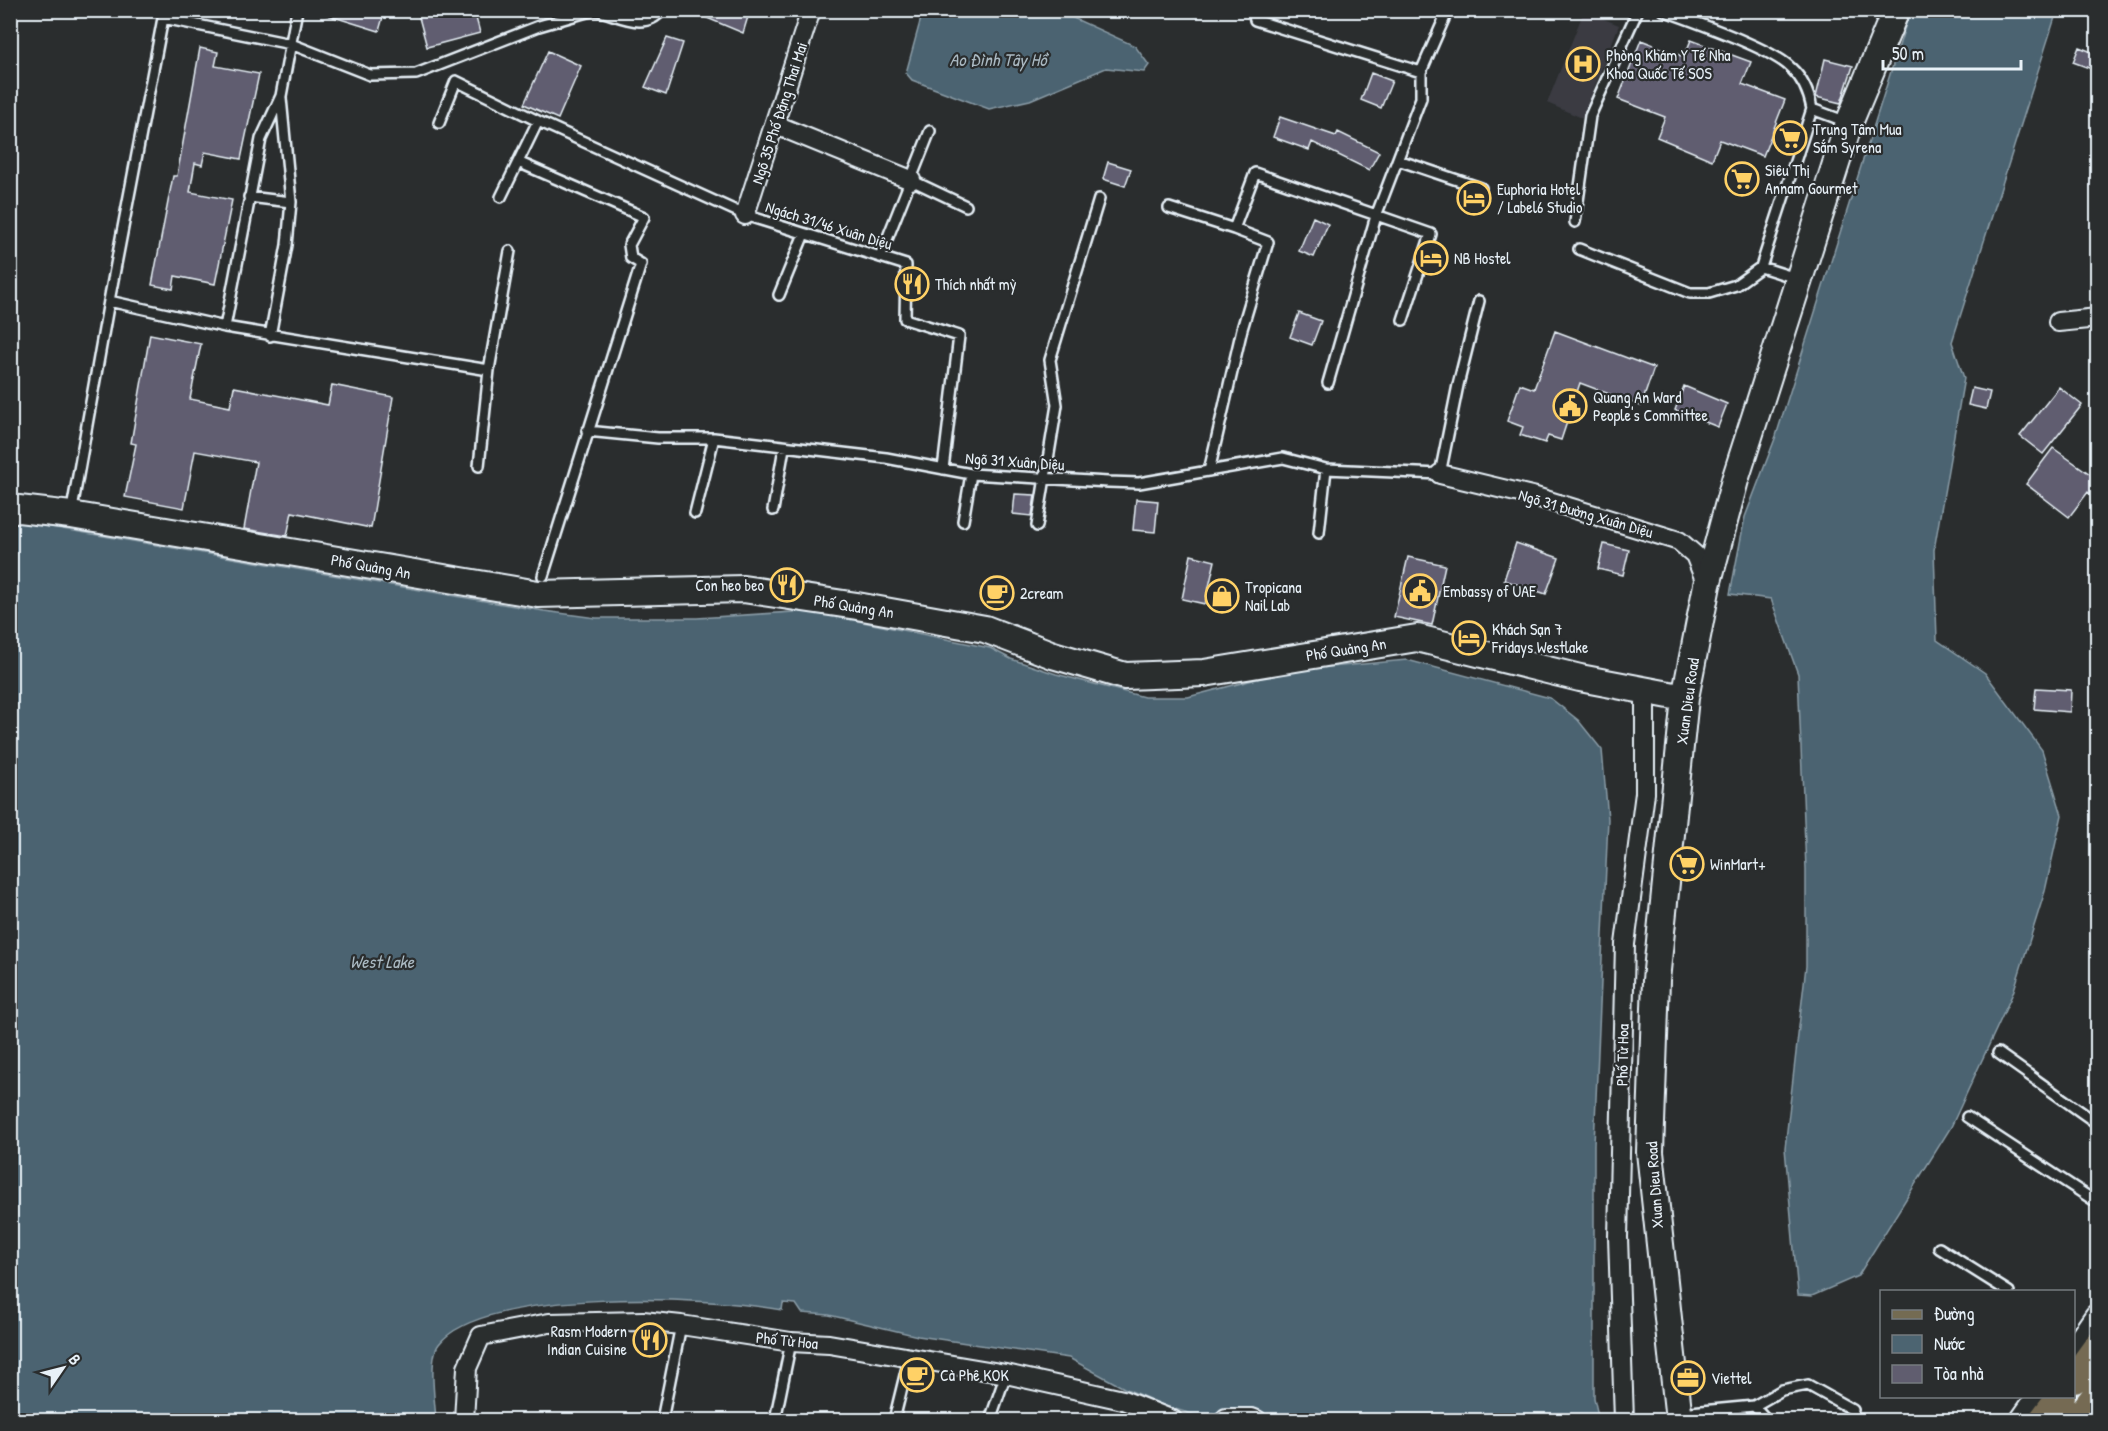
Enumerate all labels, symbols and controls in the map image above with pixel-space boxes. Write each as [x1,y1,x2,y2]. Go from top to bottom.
scale bar [1883,33,2021,71]
street label: Ngõ 35 Phố Đặng Thai Mai [746,39,812,187]
text: 50 m [1892,41,1924,66]
place label: Phòng Khám Y Tế Nha Khoa Quốc Tế SOS [1606,44,1731,84]
hospital icon: Phòng Khám Y Tế Nha Khoa Quốc Tế SOS [1565,46,1601,82]
water label: Ao Đình Tây Hồ [950,47,1049,72]
place label: Trung Tâm Mua Sắm Syrena [1813,118,1902,158]
supermarket icon: Trung Tâm Mua Sắm Syrena [1772,120,1808,156]
place label: Siêu Thị Annam Gourmet [1765,159,1858,199]
supermarket icon: Siêu Thị Annam Gourmet [1724,161,1760,197]
place label: Euphoria Hotel / Label6 Studio [1497,178,1583,218]
hotel icon: Euphoria Hotel / Label6 Studio [1456,180,1492,216]
street label: Ngách 31/46 Xuân Diệu [763,195,896,255]
hotel icon: NB Hostel [1413,240,1449,276]
place label: NB Hostel [1454,247,1511,269]
restaurant icon: Thích nhất mỳ [894,266,930,302]
place label: Thích nhất mỳ [935,273,1017,295]
place label: Quang An Ward People's Committee [1593,386,1708,426]
public building icon: Quang An Ward People's Committee [1552,388,1588,424]
street label: Ngõ 31 Xuân Diệu [965,447,1066,475]
street label: Ngõ 31 Đường Xuân Diệu [1516,483,1657,543]
street label: Phố Quảng An [329,548,413,584]
restaurant icon: Con heo beo [769,567,805,603]
public building icon: Embassy of UAE [1402,573,1438,609]
place label: Con heo beo [695,574,765,596]
cafe icon: 2cream [979,575,1015,611]
place label: Tropicana Nail Lab [1245,576,1302,616]
shop icon: Tropicana Nail Lab [1204,578,1240,614]
place label: Embassy of UAE [1443,580,1536,602]
place label: 2cream [1020,582,1063,604]
street label: Phố Quảng An [812,589,896,623]
place label: Khách Sạn 7 Fridays Westlake [1491,618,1589,658]
hotel icon: Khách Sạn 7 Fridays Westlake [1451,620,1487,656]
street label: Phố Quảng An [1304,632,1388,666]
street label: Xuan Dieu Road [1670,656,1704,746]
supermarket icon: WinMart+ [1669,846,1705,882]
place label: WinMart+ [1710,853,1766,875]
water label: West Lake [350,949,415,974]
street label: Phố Từ Hoa [1610,1024,1634,1086]
street label: Xuan Dieu Road [1640,1141,1668,1229]
legend [1880,1290,2075,1398]
text: Đường [1934,1301,1975,1326]
place label: Rasm Modern Indian Cuisine [547,1320,628,1360]
restaurant icon: Rasm Modern Indian Cuisine [632,1322,668,1358]
street label: Phố Từ Hoa [755,1326,819,1354]
text: Nước [1934,1331,1965,1356]
north arrow [33,1338,93,1398]
text: B [64,1350,87,1369]
cafe icon: Cà Phê KOK [899,1357,935,1393]
office icon: Viettel [1670,1360,1706,1396]
text: Tòa nhà [1934,1361,1984,1386]
place label: Cà Phê KOK [940,1364,1009,1386]
place label: Viettel [1711,1367,1752,1389]

